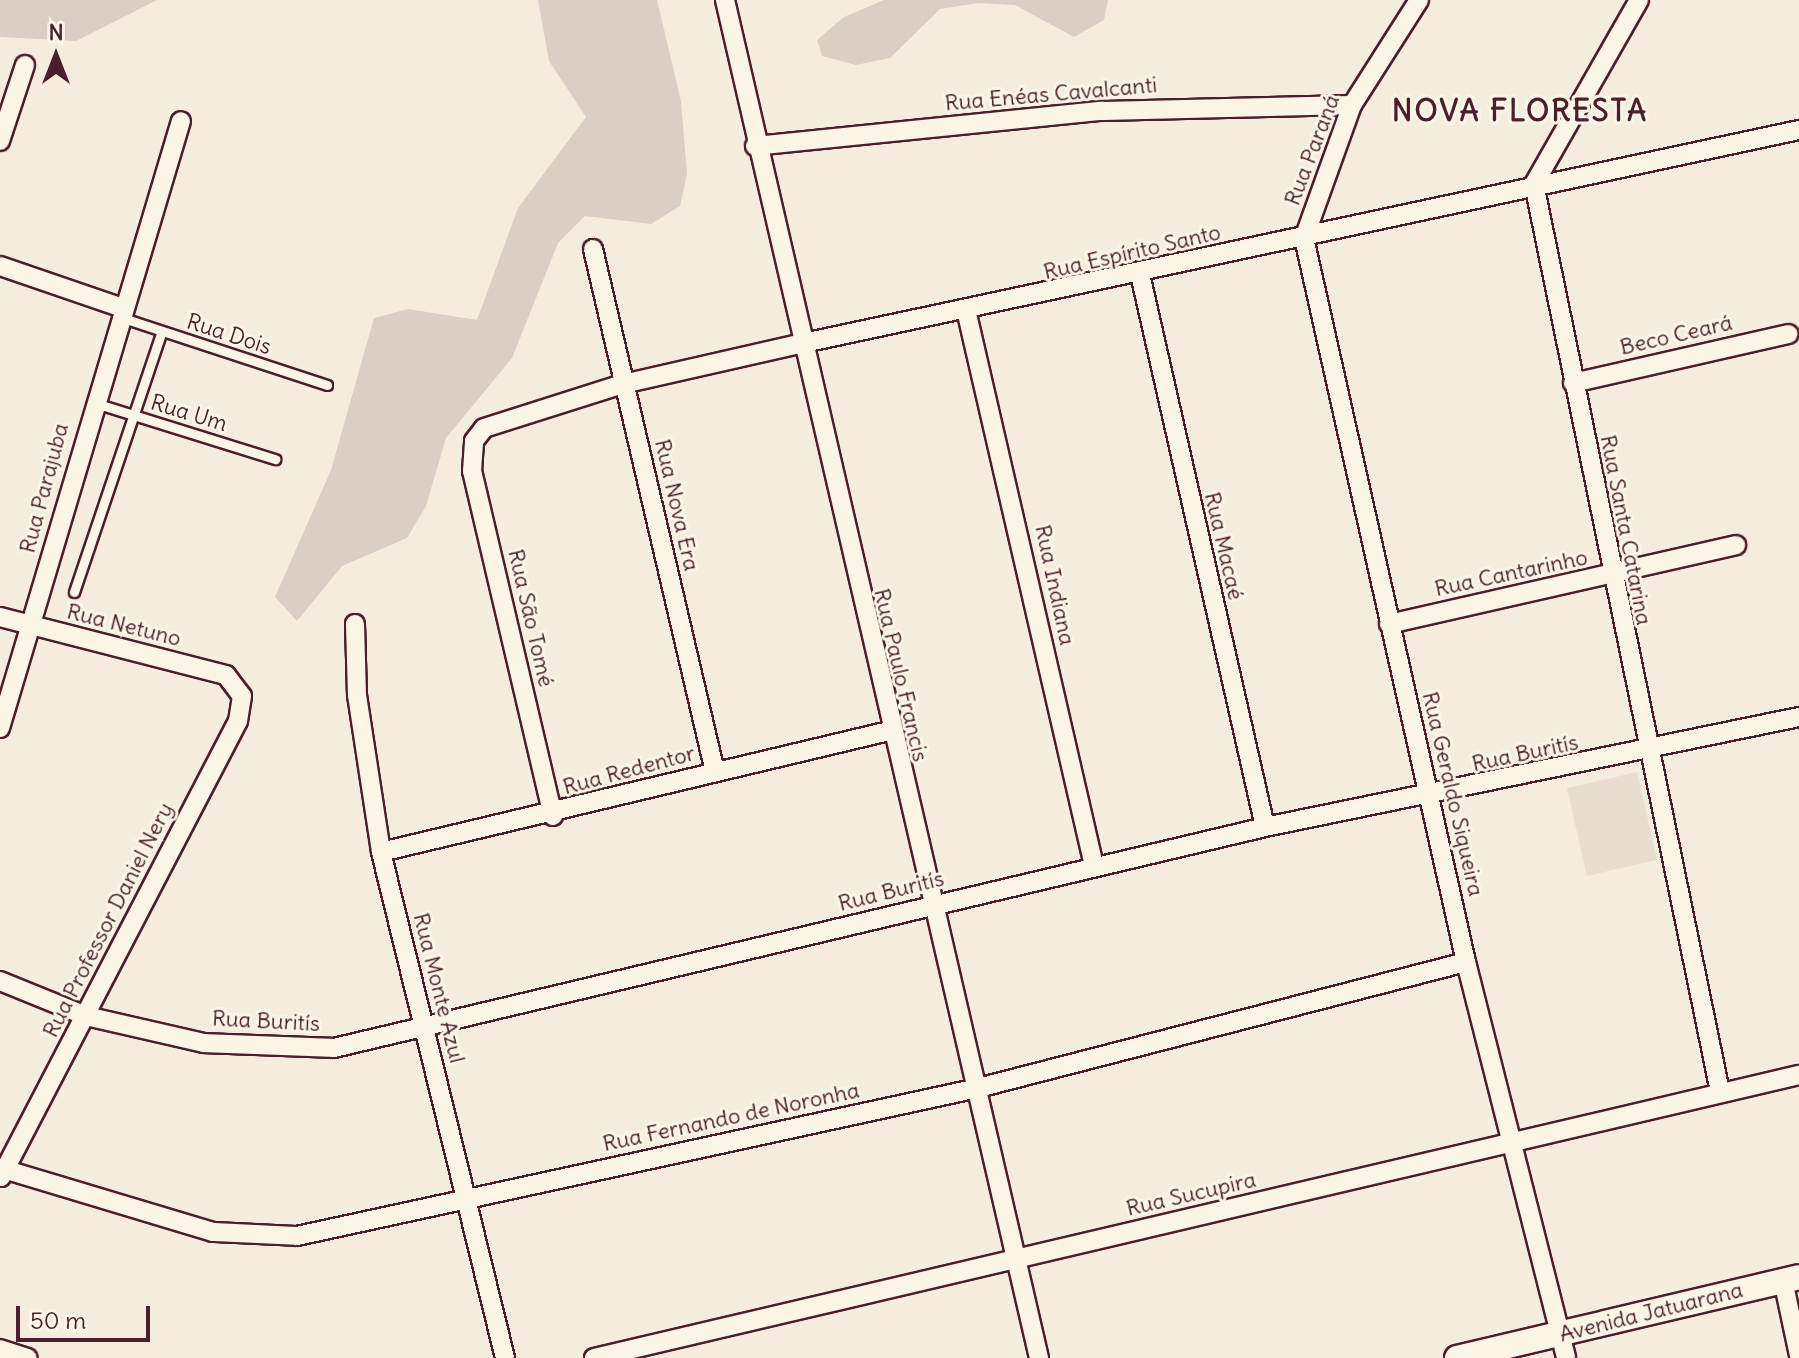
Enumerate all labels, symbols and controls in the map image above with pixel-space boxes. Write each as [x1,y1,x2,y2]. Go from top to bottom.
north arrow [16,16,96,96]
text: N [48,18,64,46]
street label: Rua Enéas Cavalcanti [944,72,1158,116]
street label: Rua Paraná [1279,91,1345,209]
district label: NOVA FLORESTA [1392,92,1648,128]
street label: Rua Espírito Santo [1041,219,1223,285]
street label: Rua Dois [183,308,275,360]
street label: Beco Ceará [1617,309,1735,361]
street label: Rua Um [148,389,230,437]
street label: Rua Parajuba [14,420,74,556]
street label: Rua Santa Catarina [1595,433,1657,627]
street label: Rua Nova Era [649,437,705,573]
street label: Rua Macaé [1199,489,1249,603]
street label: Rua Indiana [1029,522,1081,648]
street label: Rua Cantarinho [1432,544,1590,602]
street label: Rua São Tomé [502,547,560,689]
street label: Rua Paulo Francis [868,586,934,764]
street label: Rua Netuno [64,598,184,652]
street label: Rua Geraldo Siqueira [1417,689,1489,899]
street label: Rua Buritís [1469,729,1581,777]
street label: Rua Redentor [560,740,698,800]
street label: Rua Professor Daniel Nery [37,798,179,1042]
street label: Rua Buritís [835,865,947,917]
street label: Rua Monte Azul [408,910,470,1066]
street label: Rua Buritís [211,1005,321,1037]
street label: Rua Fernando de Noronha [600,1077,862,1157]
street label: Rua Sucupira [1124,1166,1258,1222]
street label: Avenida Jatuarana [1557,1276,1745,1348]
scale bar [20,1290,154,1340]
text: 50 m [30,1305,86,1335]

